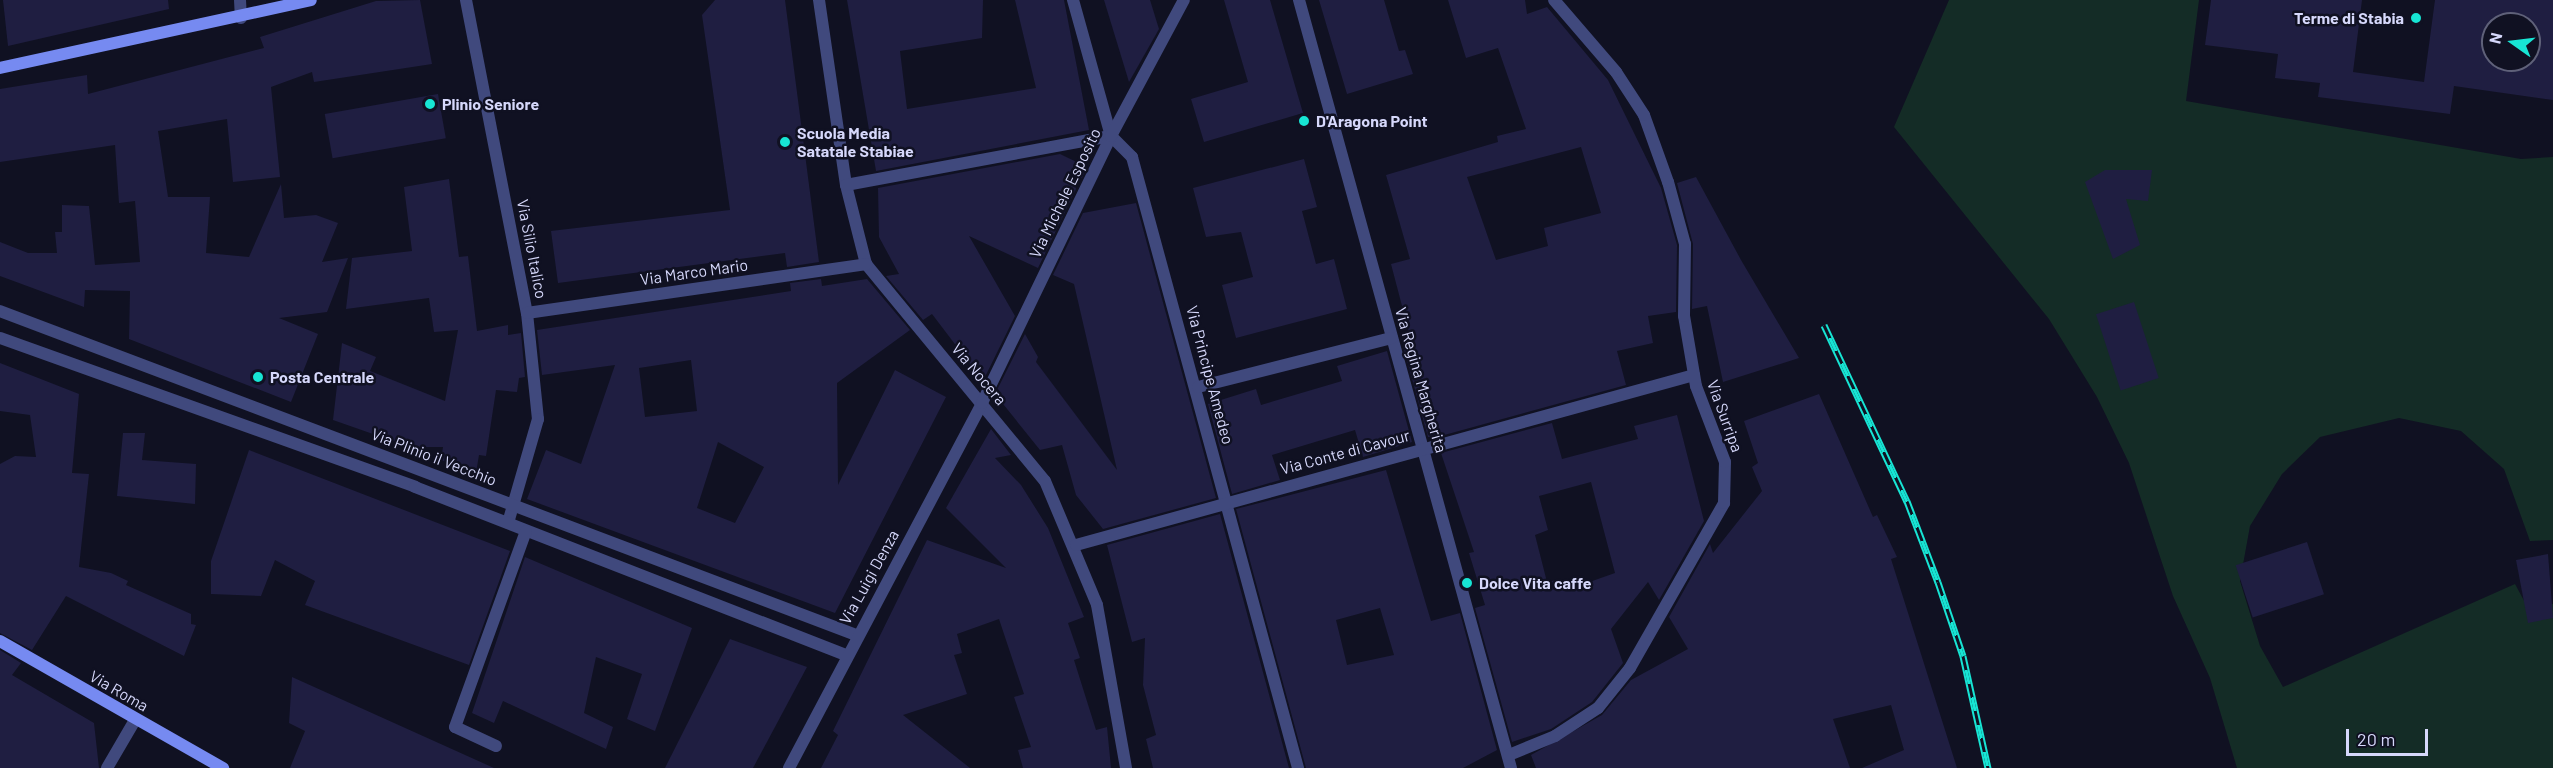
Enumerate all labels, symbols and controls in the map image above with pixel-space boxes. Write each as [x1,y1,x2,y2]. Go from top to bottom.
place label: Terme di Stabia [2294,8,2404,28]
marker: Terme di Stabia [2409,11,2423,25]
north arrow [2481,12,2541,72]
text: N [2484,31,2505,45]
place label: Plinio Seniore [442,94,539,114]
marker: Plinio Seniore [423,97,437,111]
place label: D'Aragona Point [1316,111,1427,131]
marker: D'Aragona Point [1297,114,1311,128]
place label: Scuola Media Satatale Stabiae [797,123,914,161]
street label: Via Michele Esposito [1025,125,1105,261]
marker: Scuola Media Satatale Stabiae [778,135,792,149]
street label: Via Silio Italico [513,198,551,300]
street label: Via Marco Mario [639,255,749,289]
street label: Via Principe Amedeo [1182,303,1238,447]
street label: Via Regina Margherita [1391,305,1451,455]
street label: Via Nocera [947,339,1011,409]
place label: Posta Centrale [270,367,374,387]
marker: Posta Centrale [251,370,265,384]
street label: Via Surripa [1703,377,1747,455]
street label: Via Plinio il Vecchio [369,424,499,490]
street label: Via Conte di Cavour [1278,425,1412,479]
street label: Via Luigi Denza [835,527,903,627]
place label: Dolce Vita caffe [1479,573,1591,593]
marker: Dolce Vita caffe [1460,576,1474,590]
street label: Via Roma [86,666,152,716]
scale bar [2349,717,2432,755]
text: 20 m [2357,728,2395,750]

